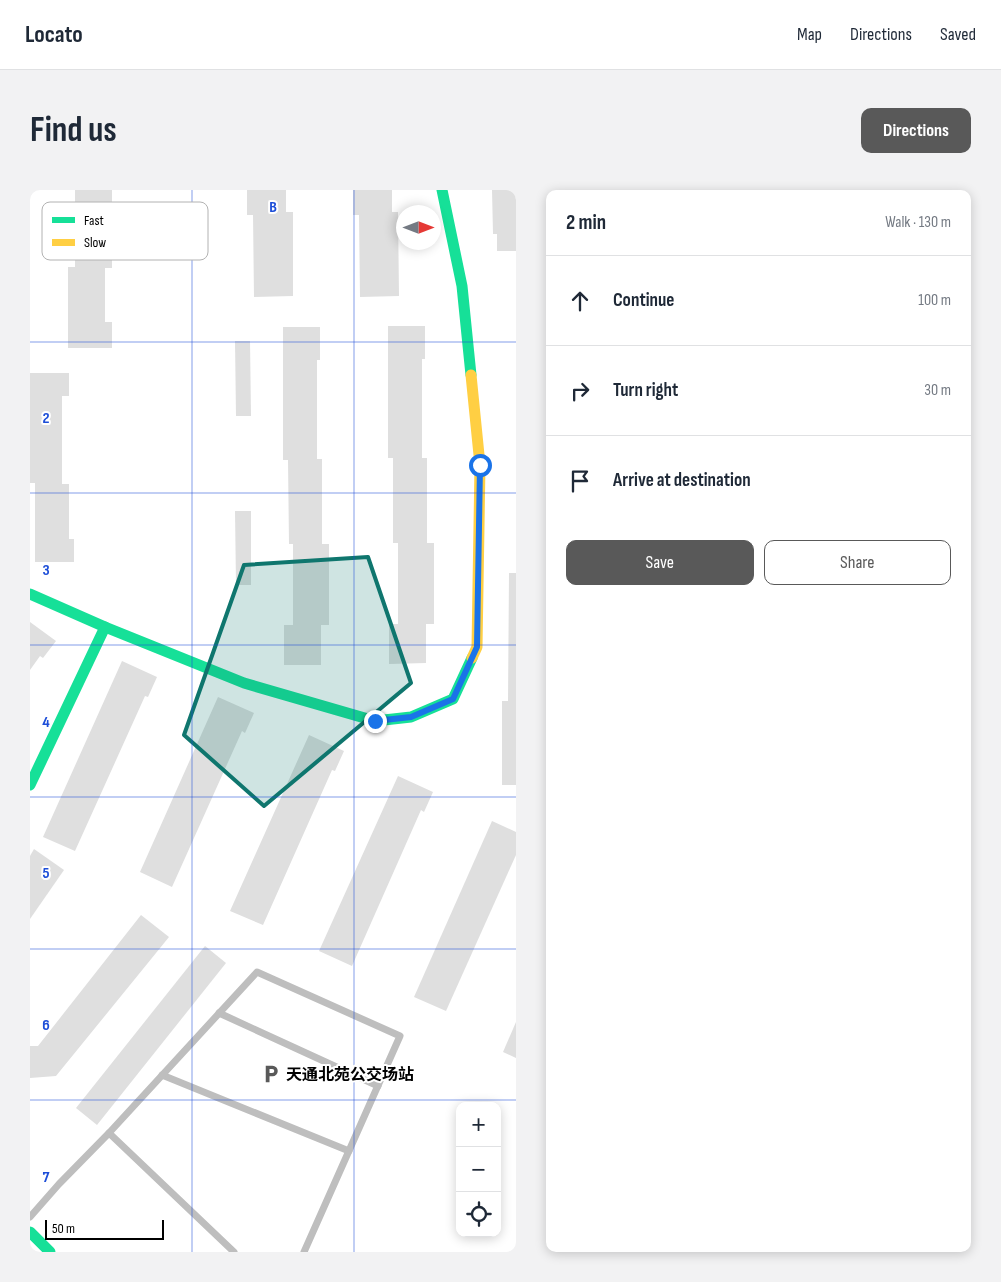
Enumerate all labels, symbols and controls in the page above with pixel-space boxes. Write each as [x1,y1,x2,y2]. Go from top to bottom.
text: Locato [25,20,83,49]
text: Map [797,24,822,45]
text: Directions [850,24,912,45]
text: Saved [940,24,976,45]
button: Directions [861,108,971,153]
text: Find us [30,109,117,152]
text: B [269,198,277,217]
legend [42,202,208,260]
north arrow [396,205,441,250]
text: 2 min [566,210,606,235]
text: Fast [84,212,104,229]
text: Walk · 130 m [885,213,951,232]
text: Slow [84,234,106,251]
icon: ahead [566,287,594,315]
text: Continue [613,289,674,312]
text: 100 m [918,291,951,310]
icon: right [566,377,594,405]
text: Turn right [613,379,678,402]
text: 30 m [924,381,951,400]
text: 2 [42,409,50,428]
route start [469,454,492,477]
icon: arrive [566,467,594,495]
text: Arrive at destination [613,469,751,492]
button: Save [566,540,754,585]
button: Share [764,540,951,585]
text: 3 [42,561,50,580]
route end [364,710,387,733]
text: 4 [42,713,50,732]
text: 5 [42,864,50,883]
text: 6 [42,1016,50,1035]
parking icon: 天通北苑公交场站 [260,1063,282,1085]
place label: 天通北苑公交场站 [286,1065,414,1085]
map controls [456,1102,501,1237]
button: + [456,1102,501,1147]
button: − [456,1147,501,1192]
text: 7 [43,1168,50,1187]
button: locate [456,1192,501,1237]
scale bar [45,1217,164,1240]
text: 50 m [52,1220,75,1237]

